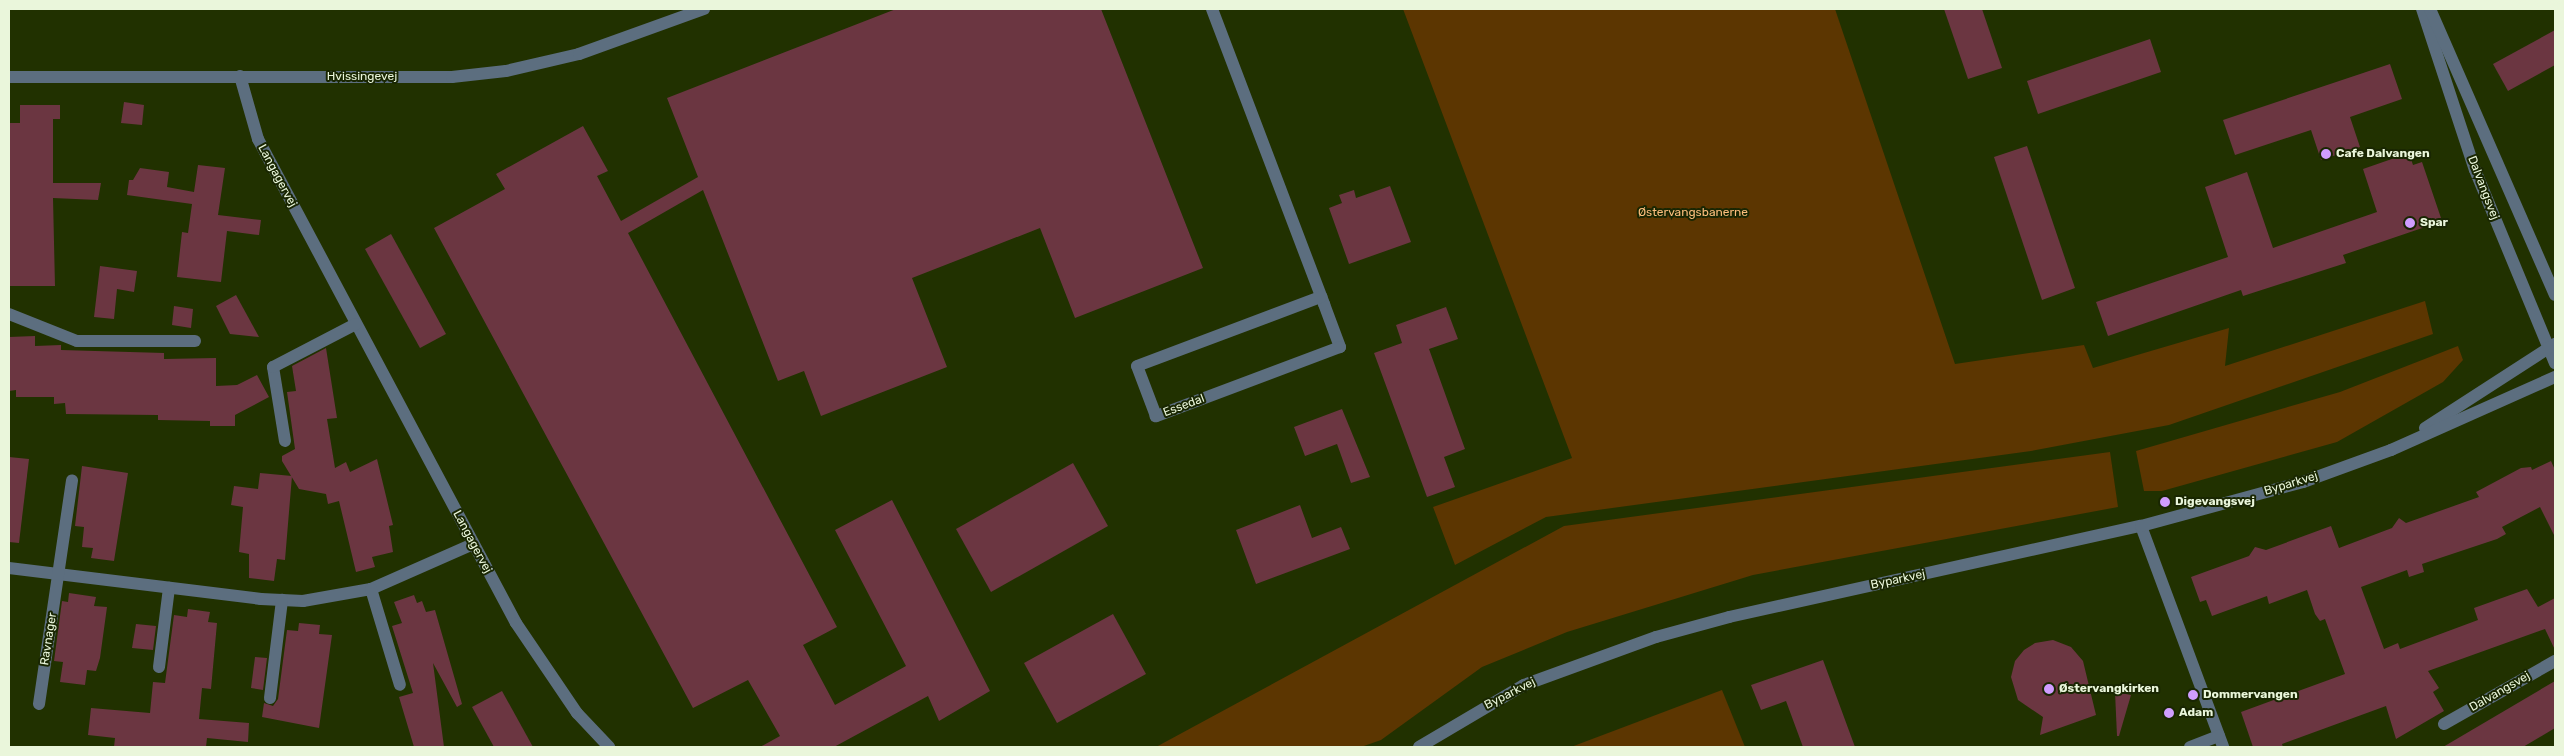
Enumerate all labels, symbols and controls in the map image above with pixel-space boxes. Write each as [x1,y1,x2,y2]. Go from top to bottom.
street label: Hvissingevej [327,70,397,84]
street label: Langagervej [254,142,300,210]
place label: Cafe Dalvangen [2336,147,2430,161]
marker: Cafe Dalvangen [2320,148,2332,160]
street label: Dalvangsvej [2464,154,2502,222]
park label: Østervangsbanerne [1638,206,1748,220]
place label: Spar [2420,216,2448,230]
marker: Spar [2404,217,2416,229]
street label: Essedal [1161,392,1207,420]
street label: Byparkvej [2262,469,2320,499]
place label: Digevangsvej [2175,495,2255,509]
marker: Digevangsvej [2159,496,2171,508]
street label: Langagervej [449,508,495,576]
street label: Byparkvej [1869,567,1927,593]
street label: Ravnager [38,612,60,666]
street label: Dalvangsvej [2467,669,2533,715]
street label: Byparkvej [1482,675,1538,713]
place label: Østervangkirken [2059,682,2159,696]
marker: Østervangkirken [2043,683,2055,695]
place label: Dommervangen [2203,688,2298,702]
marker: Dommervangen [2187,689,2199,701]
place label: Adam [2179,706,2213,720]
marker: Adam [2163,707,2175,719]

